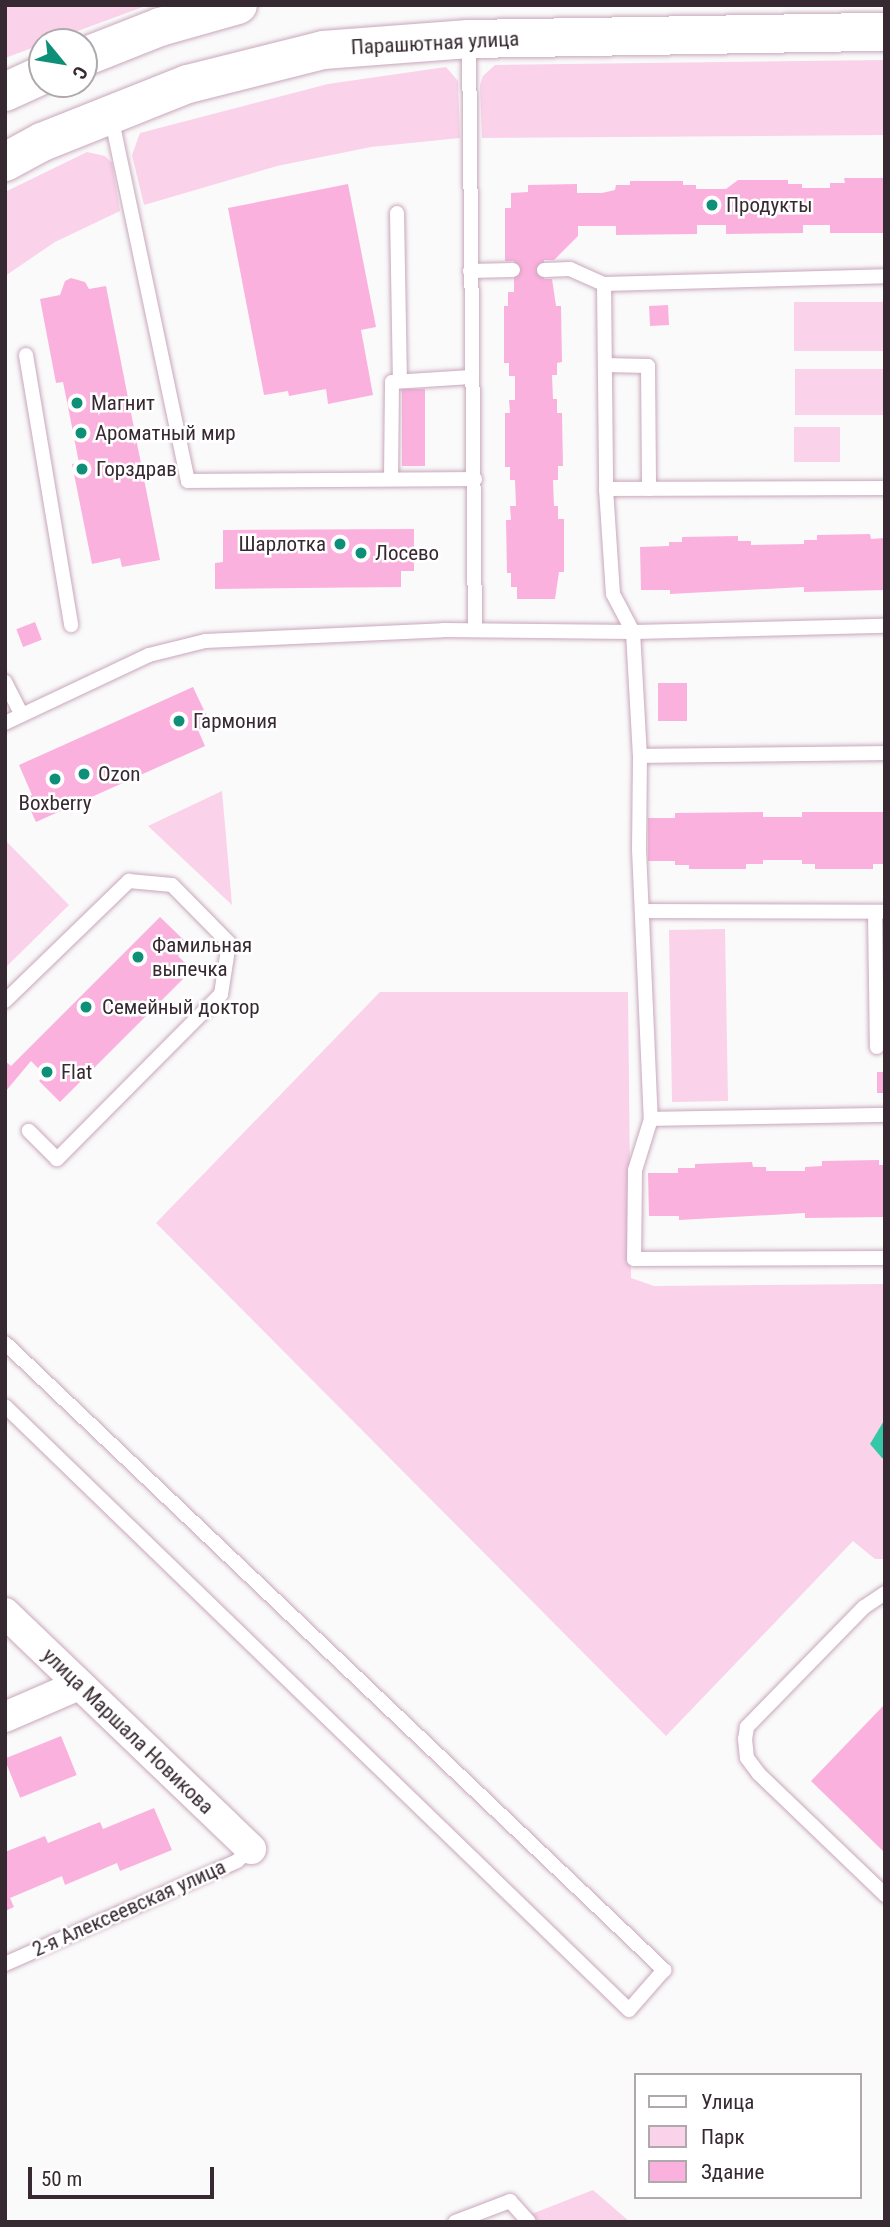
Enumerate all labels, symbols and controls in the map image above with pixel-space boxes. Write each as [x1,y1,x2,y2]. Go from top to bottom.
street label: Парашютная улица [350,26,520,60]
north arrow [28,28,98,98]
text: С [67,62,93,83]
place label: Продукты [726,192,813,218]
marker: Продукты [704,197,720,213]
place label: Магнит [91,390,155,416]
marker: Магнит [69,395,85,411]
place label: Ароматный мир [95,420,235,446]
marker: Ароматный мир [73,425,89,441]
place label: Горздрав [96,456,177,482]
marker: Горздрав [74,461,90,477]
place label: Шарлотка [239,531,326,557]
marker: Шарлотка [332,536,348,552]
place label: Лосево [375,540,439,566]
marker: Лосево [353,545,369,561]
place label: Гармония [193,708,277,734]
marker: Гармония [171,713,187,729]
place label: Ozon [98,761,140,787]
marker: Ozon [76,766,92,782]
marker: Boxberry [47,771,63,787]
place label: Boxberry [19,790,91,816]
place label: Фамильная выпечка [152,932,252,982]
marker: Фамильная выпечка [130,949,146,965]
place label: Семейный доктор [102,994,260,1020]
marker: Семейный доктор [76,997,96,1017]
place label: Flat [61,1059,92,1085]
marker: Flat [39,1064,55,1080]
street label: улица Маршала Новикова [37,1643,219,1819]
street label: 2-я Алексеевская улица [28,1854,230,1962]
legend [634,2073,862,2199]
text: Улица [701,2090,754,2114]
text: Парк [701,2125,745,2149]
scale bar [32,2154,217,2198]
text: Здание [701,2160,764,2184]
text: 50 m [41,2167,82,2191]

